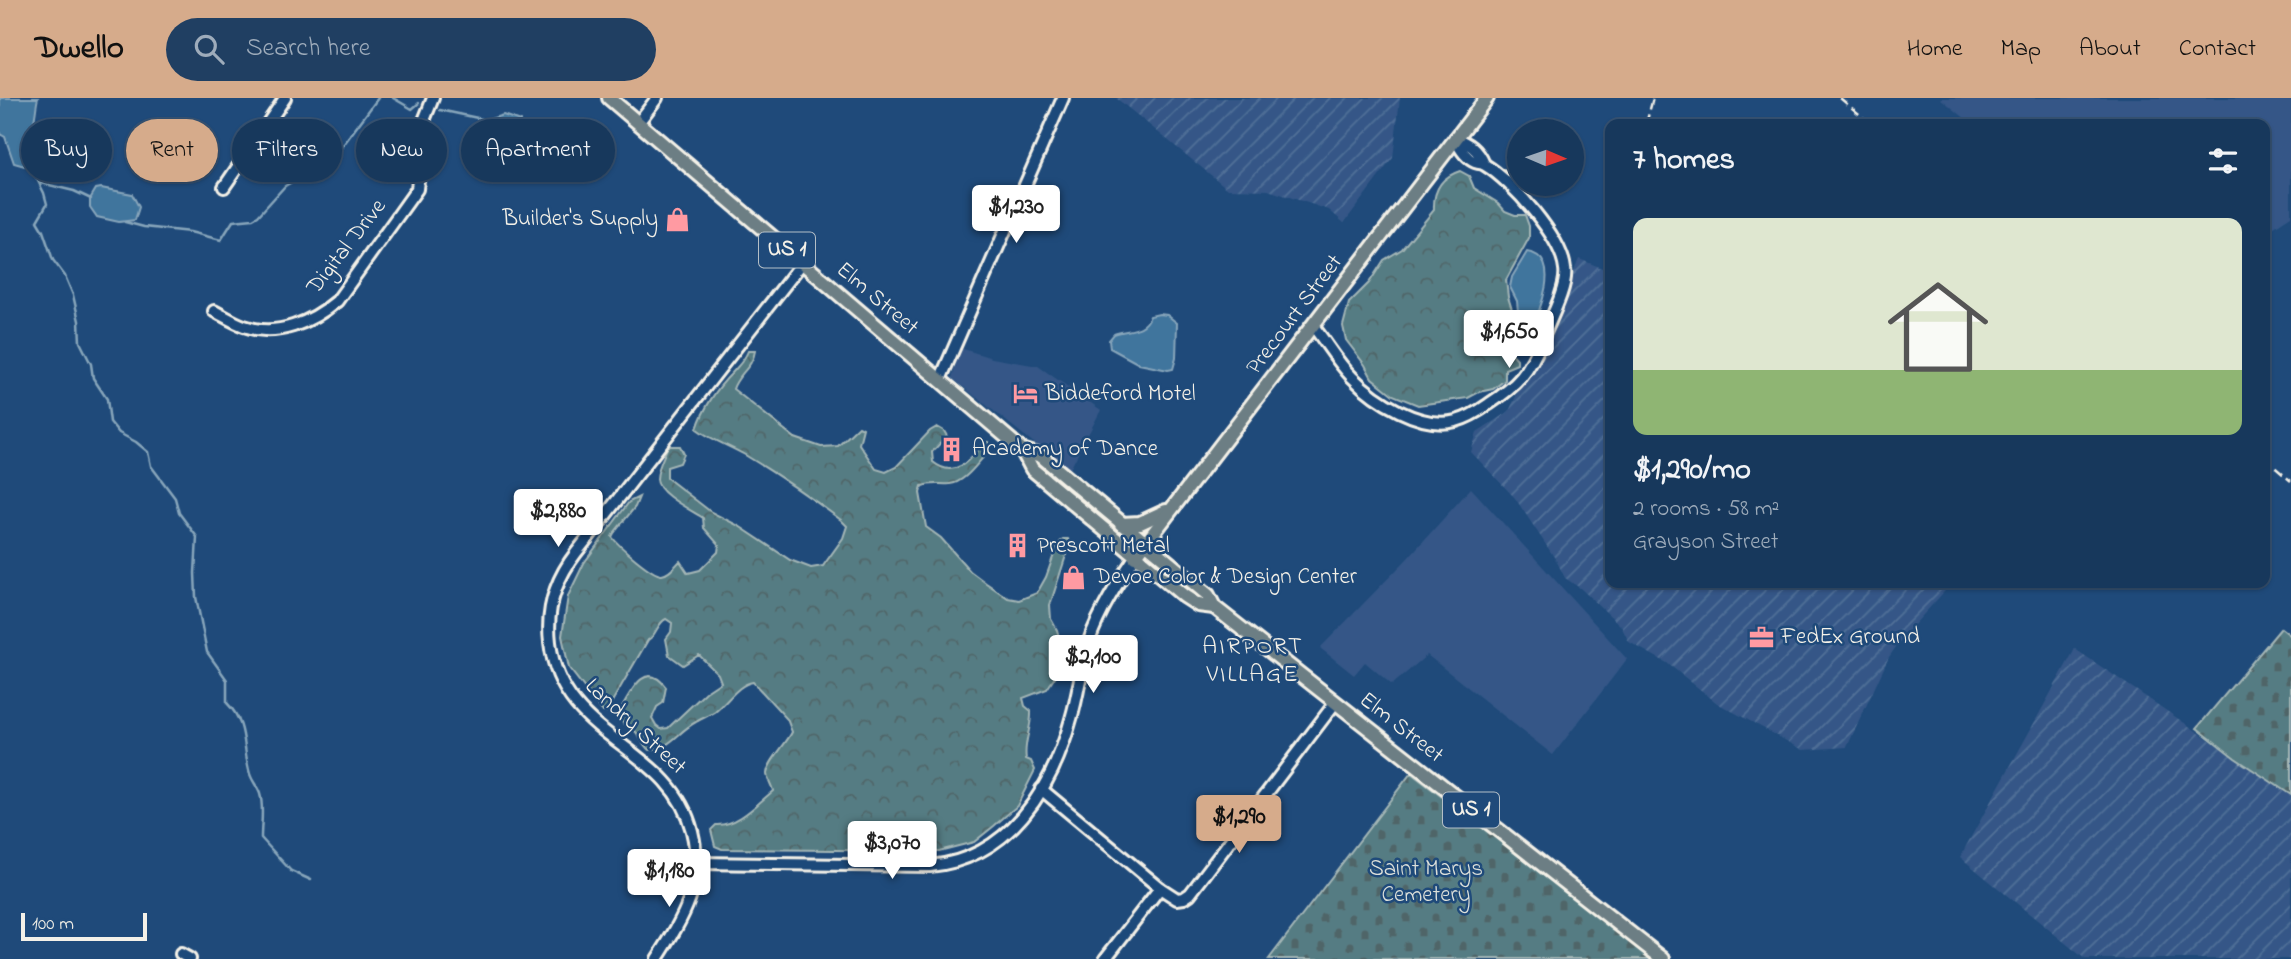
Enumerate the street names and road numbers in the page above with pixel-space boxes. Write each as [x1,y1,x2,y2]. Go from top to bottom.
street label: Digital Drive [299,192,396,303]
road number: US 1 [759,232,815,268]
street label: Precourt Street [1239,248,1351,382]
street label: Elm Street [828,254,926,344]
street label: Landry Street [575,671,694,785]
street label: Elm Street [1352,684,1451,772]
road number: US 1 [1443,792,1499,828]

